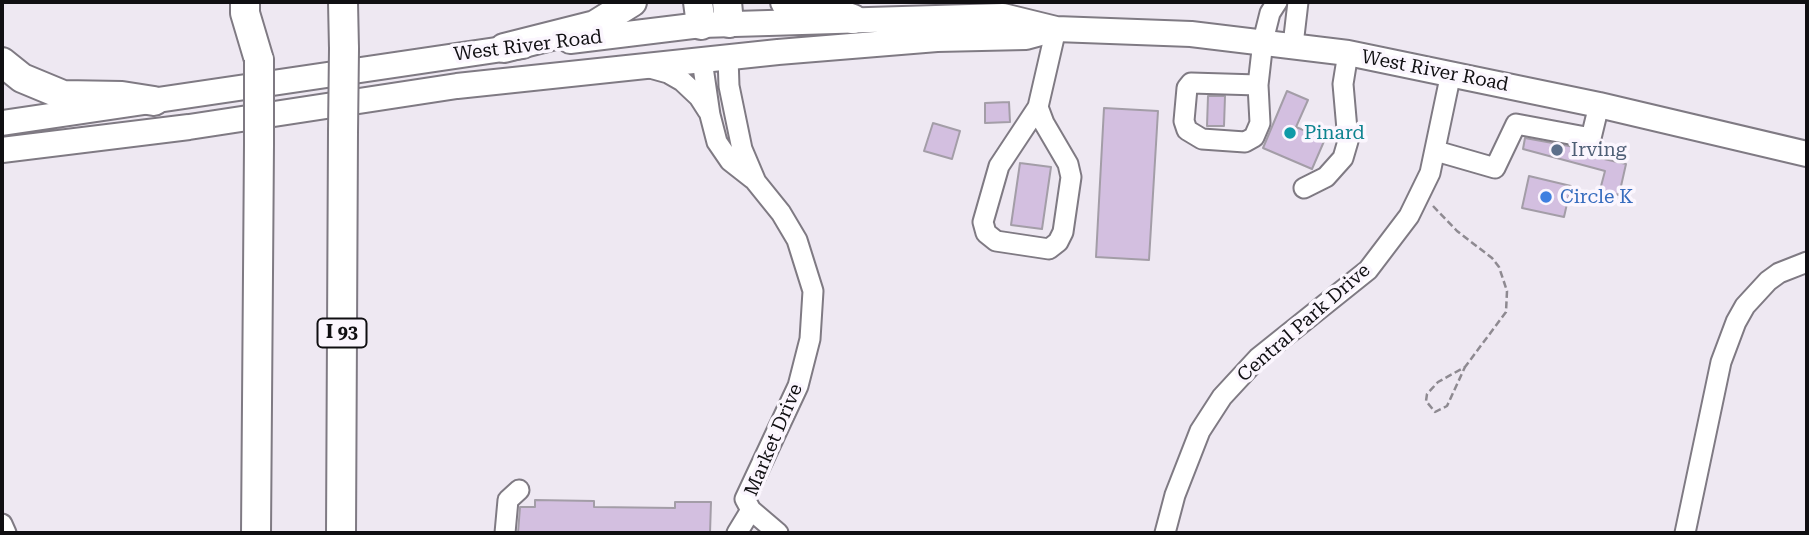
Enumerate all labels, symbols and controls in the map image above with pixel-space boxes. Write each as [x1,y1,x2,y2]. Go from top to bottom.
street label: West River Road [452,26,604,66]
street label: West River Road [1359,46,1511,96]
place label: Pinard [1304,122,1365,144]
marker: Pinard [1282,125,1298,141]
place label: Irving [1571,139,1626,161]
marker: Irving [1549,142,1565,158]
place label: Circle K [1560,186,1633,208]
marker: Circle K [1538,189,1554,205]
street label: Central Park Drive [1233,259,1375,387]
road number: I 93 [318,318,366,348]
street label: Market Drive [740,381,808,499]

